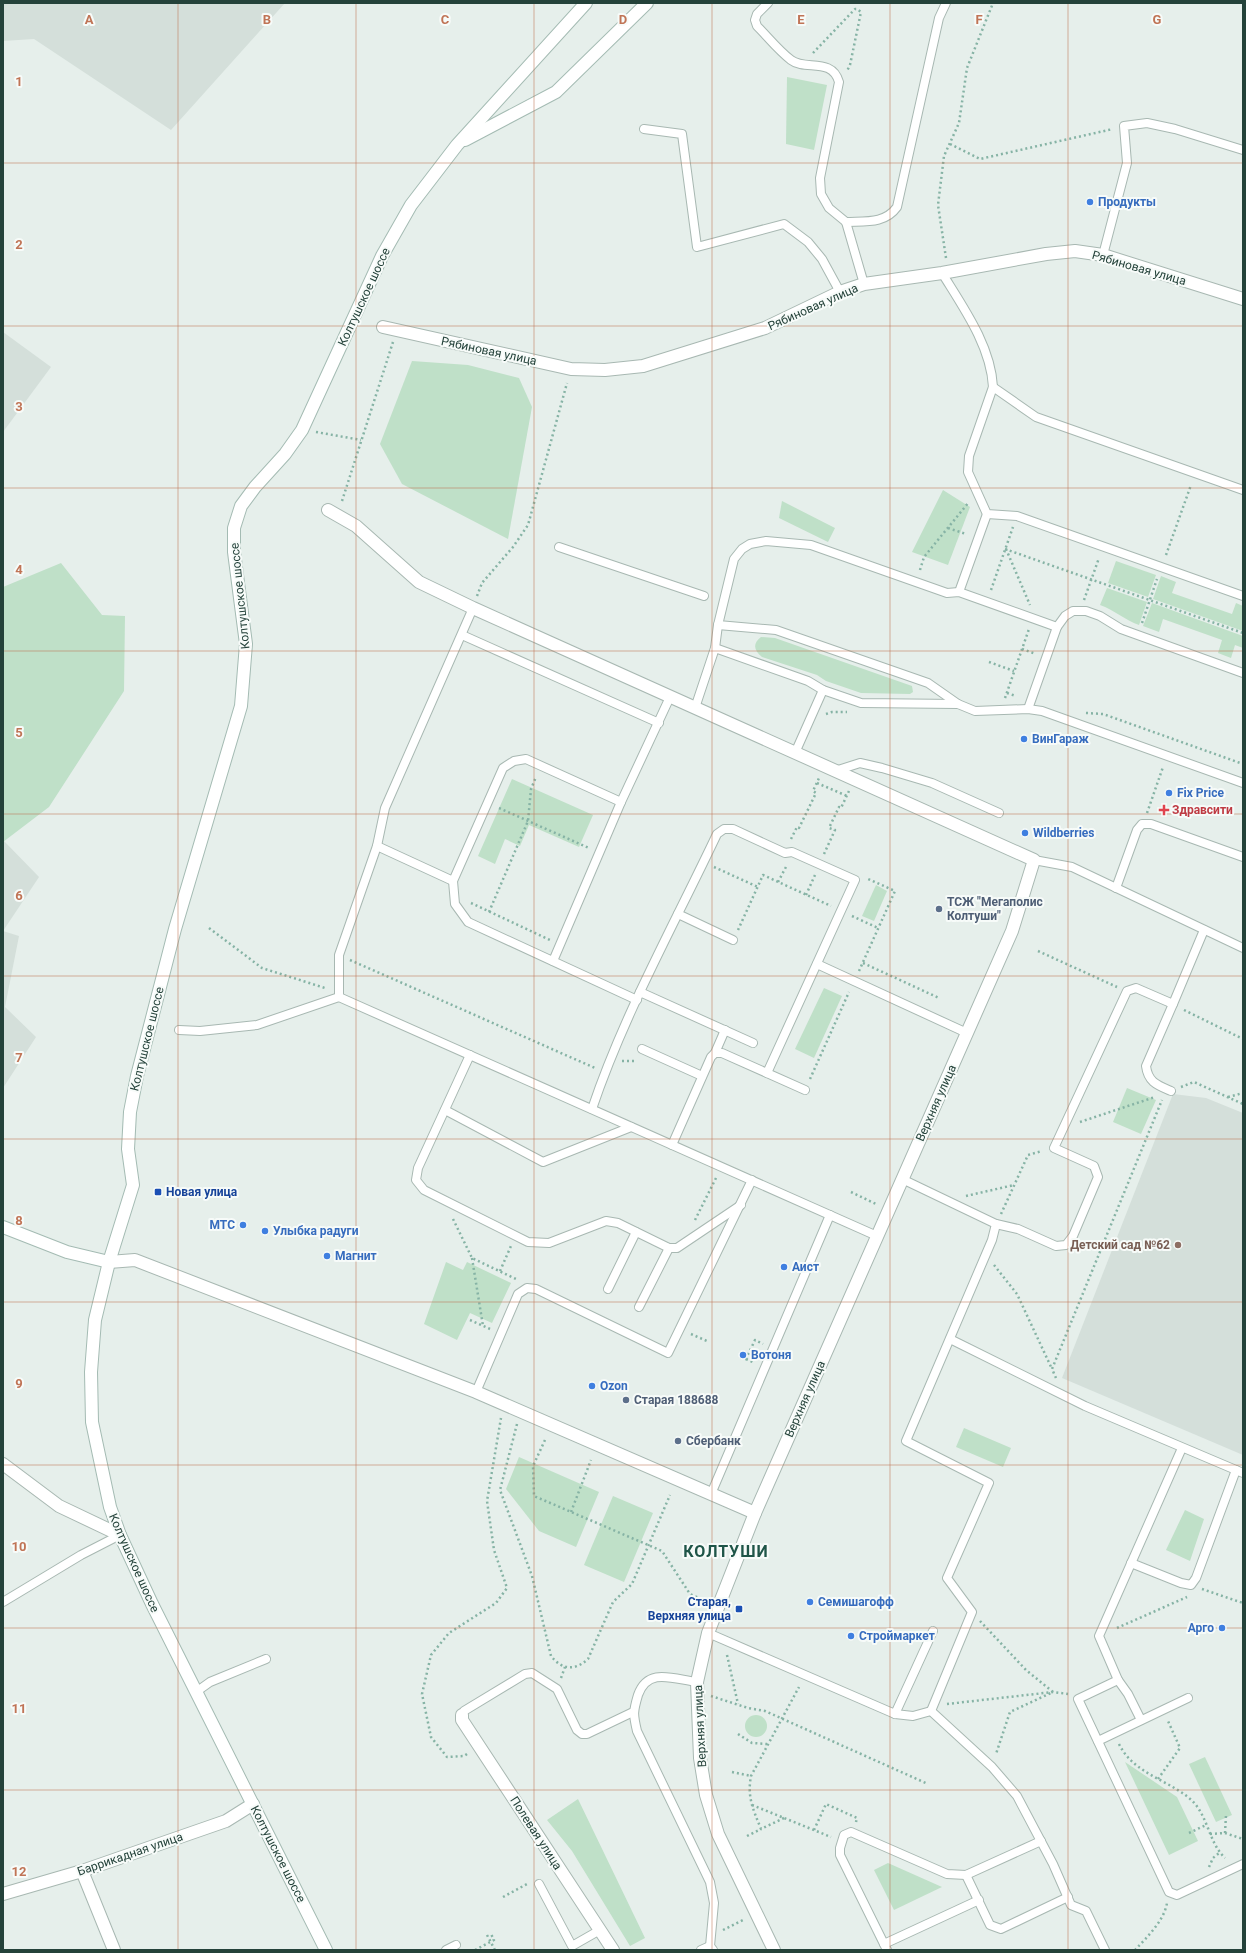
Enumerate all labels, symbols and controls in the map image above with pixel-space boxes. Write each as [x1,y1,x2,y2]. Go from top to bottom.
text: A [85,12,94,27]
text: B [263,12,271,27]
text: C [441,12,450,27]
text: D [619,12,627,27]
text: E [797,12,805,27]
text: F [975,12,983,27]
text: G [1153,12,1162,27]
text: 1 [15,74,23,89]
place label: Продукты [1098,195,1156,209]
marker: Продукты [1085,197,1095,207]
text: 2 [15,237,23,252]
street label: Колтушское шоссе [335,246,393,348]
street label: Рябиновая улица [1090,248,1188,288]
street label: Рябиновая улица [766,281,860,333]
street label: Рябиновая улица [440,334,538,368]
text: 3 [15,399,23,414]
street label: Колтушское шоссе [227,542,253,650]
text: 4 [15,562,23,577]
text: 5 [15,725,23,740]
place label: ВинГараж [1032,732,1089,746]
marker: ВинГараж [1019,734,1029,744]
place label: Fix Price [1177,786,1224,800]
marker: Fix Price [1164,788,1174,798]
place label: Здравсити [1172,803,1233,817]
marker: Здравсити [1159,805,1169,815]
place label: Wildberries [1033,826,1094,840]
marker: Wildberries [1020,828,1030,838]
text: 6 [15,888,23,903]
place label: ТСЖ "Мегаполис Колтуши" [947,895,1043,923]
marker: ТСЖ "Мегаполис Колтуши" [934,904,944,914]
street label: Колтушское шоссе [127,986,167,1092]
text: 7 [15,1050,23,1065]
street label: Верхняя улица [913,1062,959,1144]
place label: Новая улица [166,1185,238,1199]
marker: Новая улица [153,1187,163,1197]
text: 8 [15,1213,23,1228]
place label: МТС [210,1218,235,1232]
marker: МТС [238,1220,248,1230]
place label: Улыбка радуги [273,1224,359,1238]
marker: Улыбка радуги [260,1226,270,1236]
place label: Детский сад №62 [1070,1238,1170,1252]
marker: Детский сад №62 [1173,1240,1183,1250]
place label: Магнит [335,1249,377,1263]
marker: Магнит [322,1251,332,1261]
place label: Аист [792,1260,819,1274]
marker: Аист [779,1262,789,1272]
place label: Вотоня [751,1348,791,1362]
marker: Вотоня [738,1350,748,1360]
street label: Верхняя улица [782,1358,828,1440]
text: 9 [15,1376,23,1391]
place label: Ozon [600,1379,628,1393]
marker: Ozon [587,1381,597,1391]
place label: Старая 188688 [634,1393,719,1407]
marker: Старая 188688 [621,1395,631,1405]
place label: Сбербанк [686,1434,741,1448]
marker: Сбербанк [673,1436,683,1446]
street label: Колтушское шоссе [106,1511,162,1615]
text: 10 [12,1539,26,1554]
district label: КОЛТУШИ [683,1542,769,1561]
place label: Старая, Верхняя улица [648,1595,732,1623]
place label: Семишагофф [818,1595,894,1609]
marker: Семишагофф [805,1597,815,1607]
marker: Старая, Верхняя улица [734,1604,744,1614]
place label: Арго [1188,1621,1214,1635]
marker: Арго [1217,1623,1227,1633]
place label: Строймаркет [859,1629,935,1643]
marker: Строймаркет [846,1631,856,1641]
street label: Верхняя улица [691,1684,709,1768]
text: 11 [12,1701,26,1716]
street label: Полевая улица [507,1794,565,1872]
street label: Колтушское шоссе [248,1803,308,1905]
street label: Баррикадная улица [75,1829,185,1879]
text: 12 [12,1864,26,1879]

